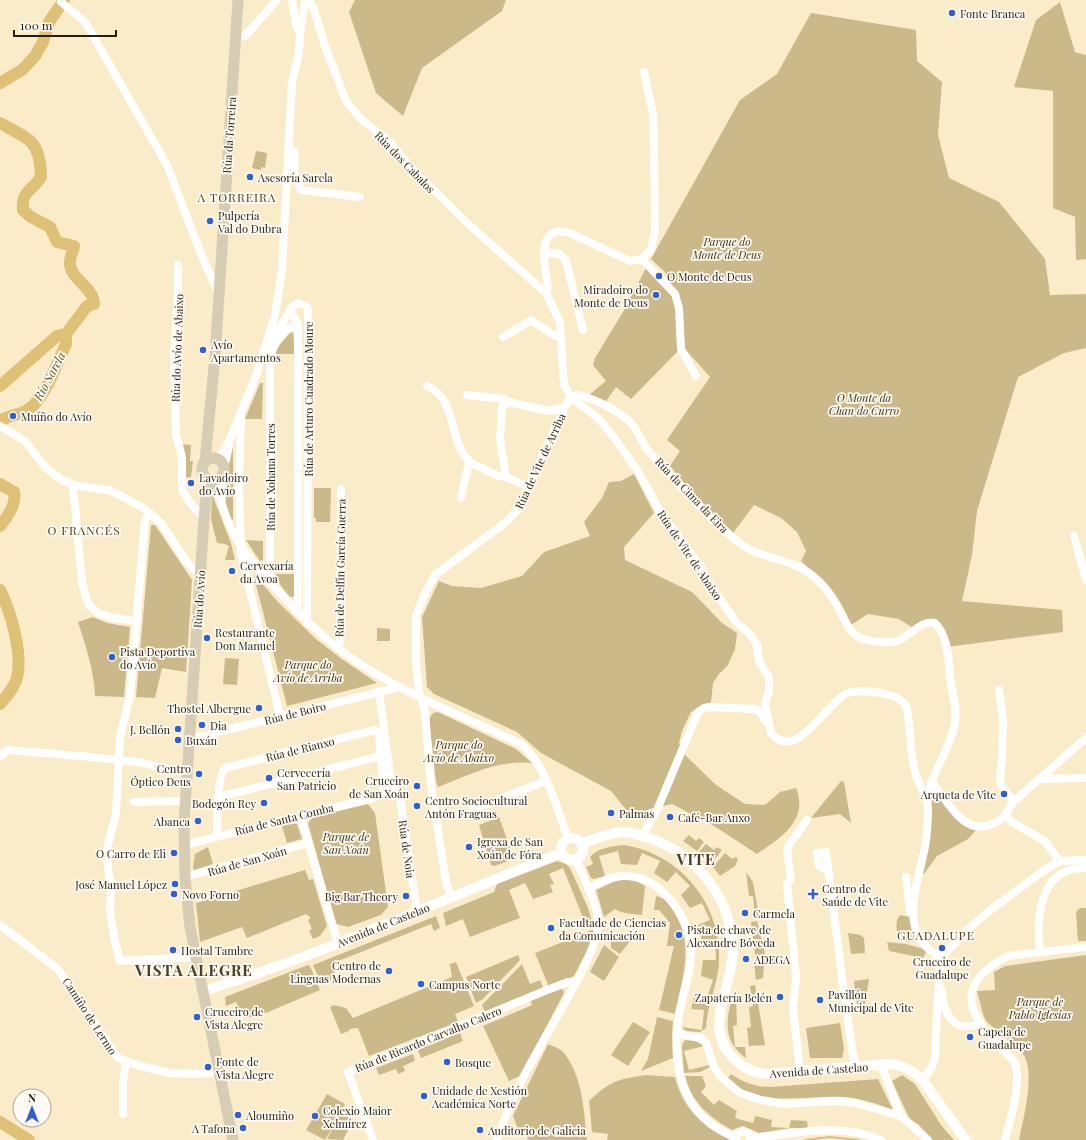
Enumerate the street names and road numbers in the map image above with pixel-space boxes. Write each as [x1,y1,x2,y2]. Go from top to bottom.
street label: Rúa da Torreira [219,96,239,174]
street label: Rúa dos Cabalos [372,128,438,196]
street label: Rúa do Avío de Abaixo [168,294,186,402]
street label: Rúa de Arturo Cuadrado Moure [301,321,316,476]
street label: Rúa de Vite de Arriba [511,410,569,511]
street label: Rúa de Xohana Torres [263,423,278,531]
street label: Rúa da Cima da Eira [652,454,732,536]
street label: Rúa de Delfín García Guerra [331,498,349,637]
street label: Rúa de Vite de Abaixo [654,507,726,603]
street label: Rúa do Avío [189,570,209,628]
street label: Rúa de Boiro [263,698,327,728]
street label: Rúa de Rianxo [264,733,336,765]
street label: Rúa de Santa Comba [233,799,335,839]
street label: Rúa de Noia [395,819,419,880]
street label: Rúa de San Xoán [206,842,289,879]
street label: Avenida de Castelao [333,900,432,951]
street label: Camiño de Lermo [60,975,120,1057]
street label: Rúa de Ricardo Carvalho Calero [353,1003,503,1075]
street label: Avenida de Castelao [768,1059,869,1081]

